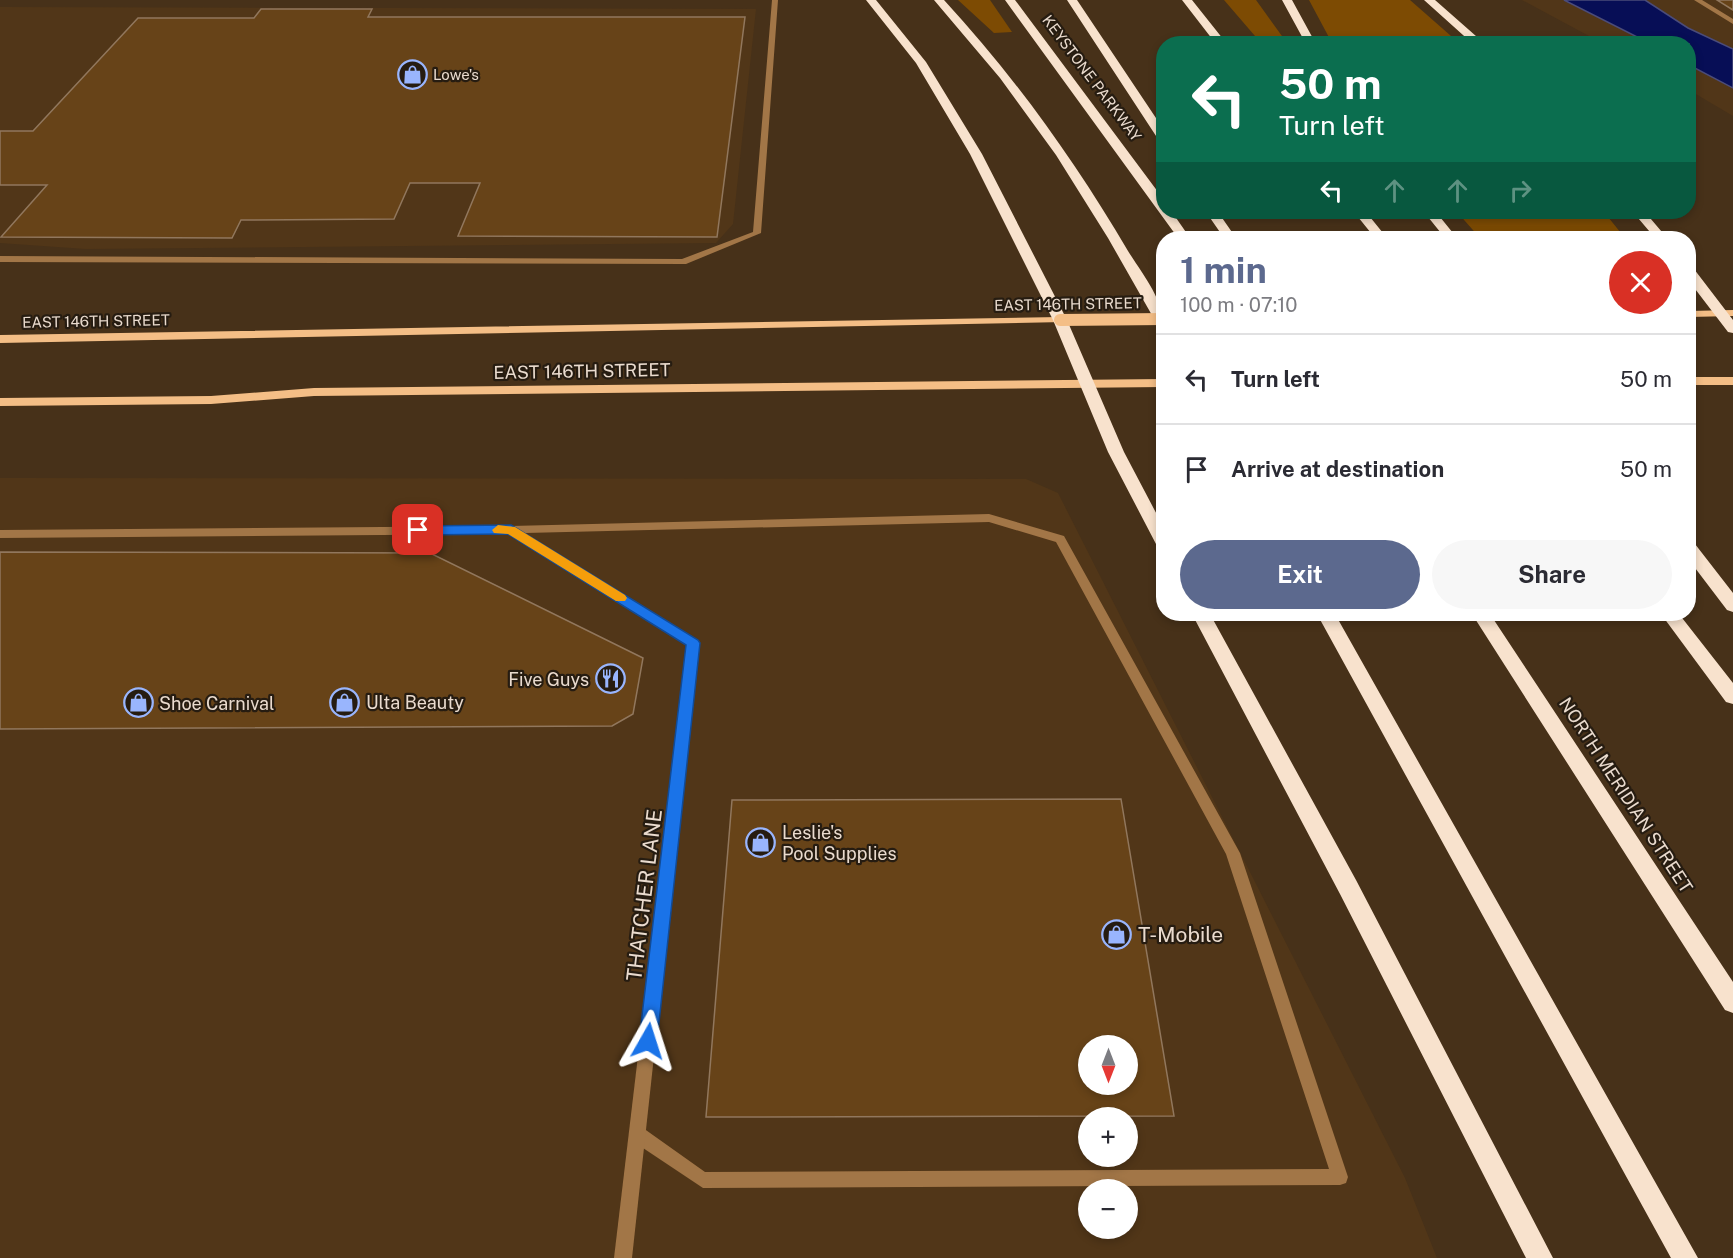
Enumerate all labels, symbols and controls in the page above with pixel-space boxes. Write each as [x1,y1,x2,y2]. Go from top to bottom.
street label: KEYSTONE PARKWAY [1039,12,1145,144]
shop icon: Lowe's [396,58,428,90]
text: 50 m [1279,59,1382,108]
icon: left [1180,60,1258,138]
place label: Lowe's [433,66,479,83]
text: Turn left [1279,109,1385,141]
icon: left [1315,174,1348,207]
icon: ahead [1378,174,1411,207]
icon: ahead [1441,174,1474,207]
icon: right [1504,174,1537,207]
text: 1 min [1180,249,1267,291]
button: close [1609,251,1672,314]
text: 100 m · 07:10 [1180,293,1298,317]
street label: EAST 146TH STREET [994,294,1142,314]
street label: EAST 146TH STREET [22,311,170,331]
street label: EAST 146TH STREET [493,359,671,383]
icon: left [1180,363,1213,396]
text: Turn left [1231,366,1320,392]
text: 50 m [1620,366,1672,392]
icon: arrive [1180,453,1213,486]
text: Arrive at destination [1231,456,1444,482]
text: 50 m [1620,456,1672,482]
pin [392,504,443,555]
icon: arrive [401,513,434,546]
button: Exit [1180,540,1420,609]
button: Share [1432,540,1672,609]
restaurant icon: Five Guys [594,663,626,695]
place label: Five Guys [508,669,589,690]
shop icon: Ulta Beauty [329,686,361,718]
shop icon: Shoe Carnival [122,687,154,719]
place label: Ulta Beauty [366,692,464,713]
place label: Shoe Carnival [159,693,274,714]
street label: NORTH MERIDIAN STREET [1555,693,1697,897]
street label: THATCHER LANE [621,808,667,982]
place label: Leslie's Pool Supplies [782,822,897,864]
shop icon: Leslie's Pool Supplies [745,826,777,858]
shop icon: T-Mobile [1101,918,1133,950]
place label: T-Mobile [1138,922,1223,947]
position arrow [616,1009,680,1073]
north arrow [1078,1035,1138,1095]
map controls [1078,1035,1138,1239]
button: + [1078,1107,1138,1167]
button: − [1078,1179,1138,1239]

